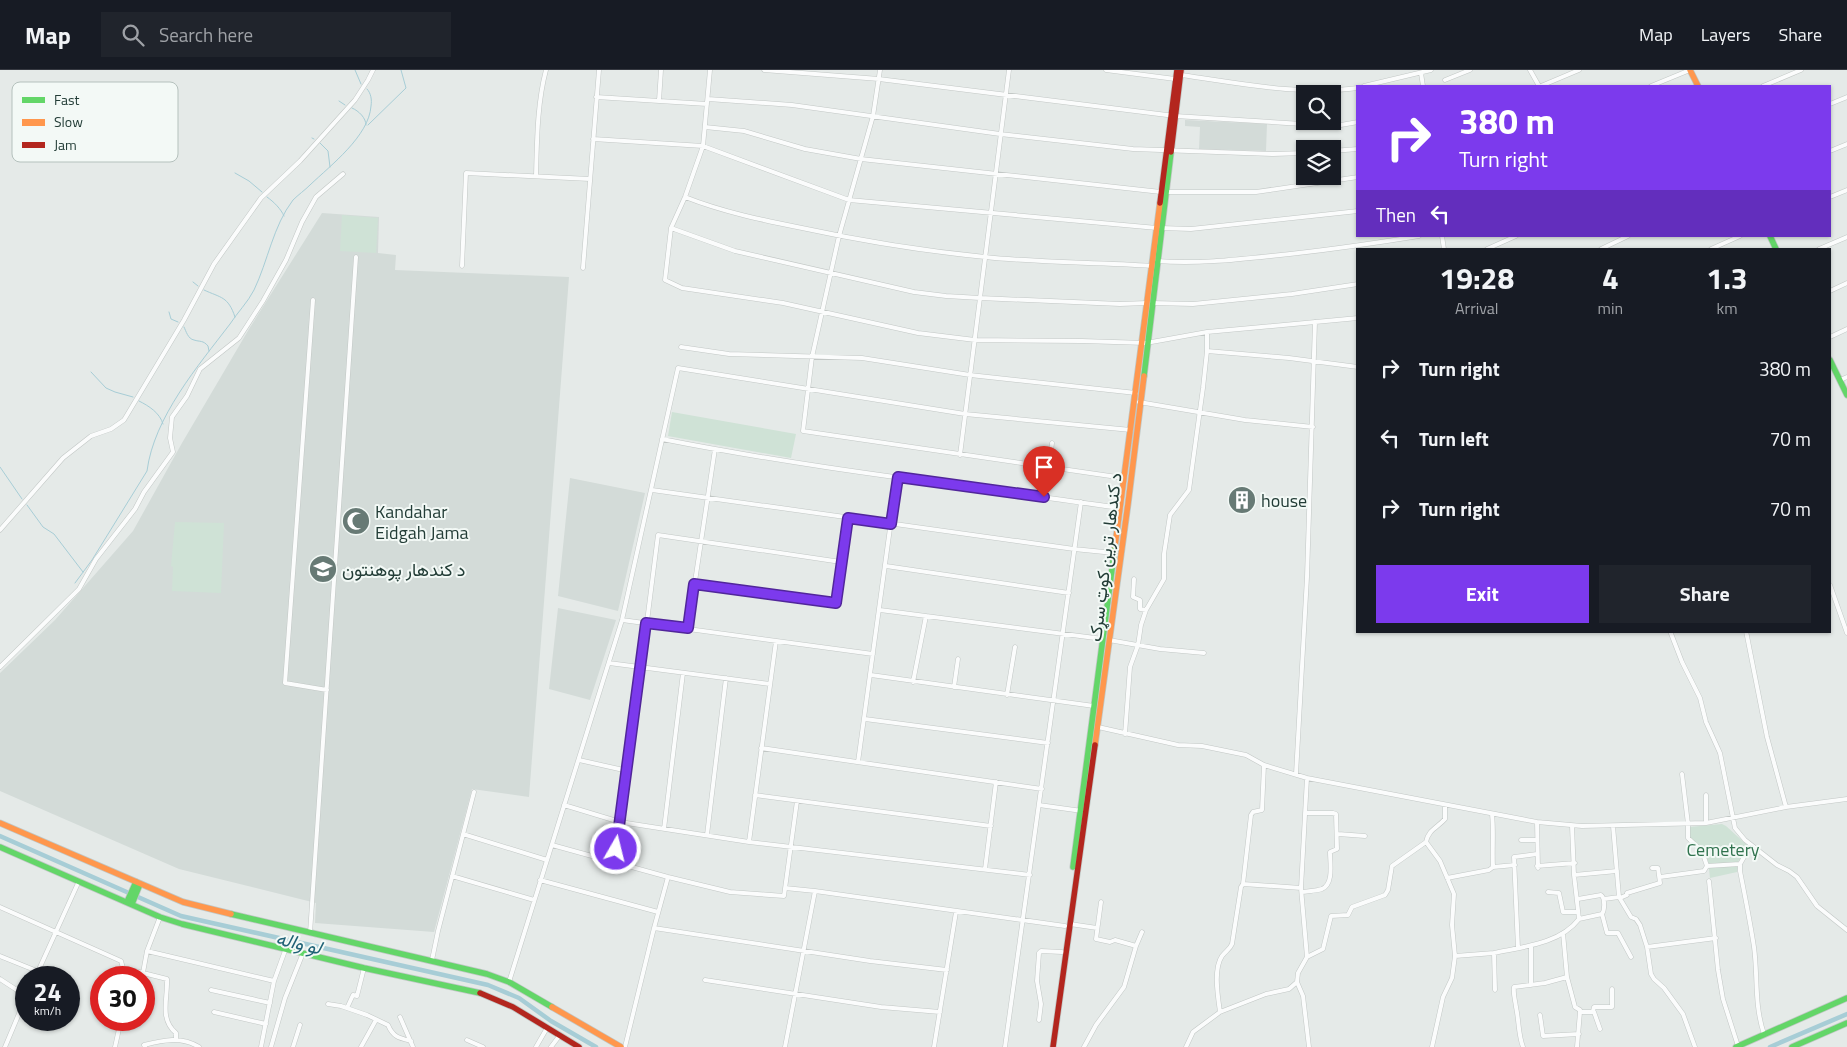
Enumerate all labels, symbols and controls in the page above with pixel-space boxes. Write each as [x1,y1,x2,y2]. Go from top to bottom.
search box [101,12,451,57]
text: Map [25,17,71,53]
text: Search here [159,20,253,49]
icon: search [119,21,147,49]
text: Map [1639,21,1673,48]
text: Layers [1701,21,1750,48]
text: Share [1778,21,1822,48]
legend [12,82,178,162]
map controls [1296,85,1341,185]
button: search [1296,85,1341,130]
text: Fast [54,89,79,110]
text: 380 m [1459,94,1555,148]
icon: right [1376,105,1441,170]
text: Slow [54,111,83,132]
text: Jam [54,134,77,155]
button: layers [1296,140,1341,185]
text: Turn right [1459,142,1548,176]
text: Then [1376,200,1416,229]
icon: left [1426,200,1454,228]
text: 19:28 [1439,255,1514,301]
text: 4 [1602,255,1619,301]
text: 1.3 [1706,255,1748,301]
text: Arrival [1455,296,1498,320]
text: min [1598,296,1623,320]
text: km [1716,296,1738,320]
icon: right [1376,354,1404,382]
text: Turn right [1419,354,1500,383]
text: 380 m [1759,354,1811,383]
icon: left [1376,424,1404,452]
text: Turn left [1419,424,1489,453]
text: 70 m [1770,424,1811,453]
pin [1023,446,1065,497]
icon: arrive [1030,453,1058,481]
street label: د کندهار ترين کوټ سړک [1081,471,1129,643]
building icon: house [1227,485,1257,515]
place label: house [1261,487,1307,514]
icon: right [1376,494,1404,522]
text: Turn right [1419,494,1500,523]
text: 70 m [1770,494,1811,523]
place label: Kandahar Eidgah Jama [375,498,469,546]
mosque icon: Kandahar Eidgah Jama [341,506,371,536]
school or university icon: د کندهار پوهنتون [308,554,338,584]
place label: د کندهار پوهنتون [342,556,465,583]
button: Exit [1376,565,1589,623]
button: Share [1599,565,1811,623]
position arrow [589,822,641,874]
park label: Cemetery [1686,836,1760,863]
water label: لو واله [273,923,327,962]
speed limit sign: 30 [90,966,155,1031]
text: 24 [33,973,62,1011]
text: km/h [34,1001,61,1020]

